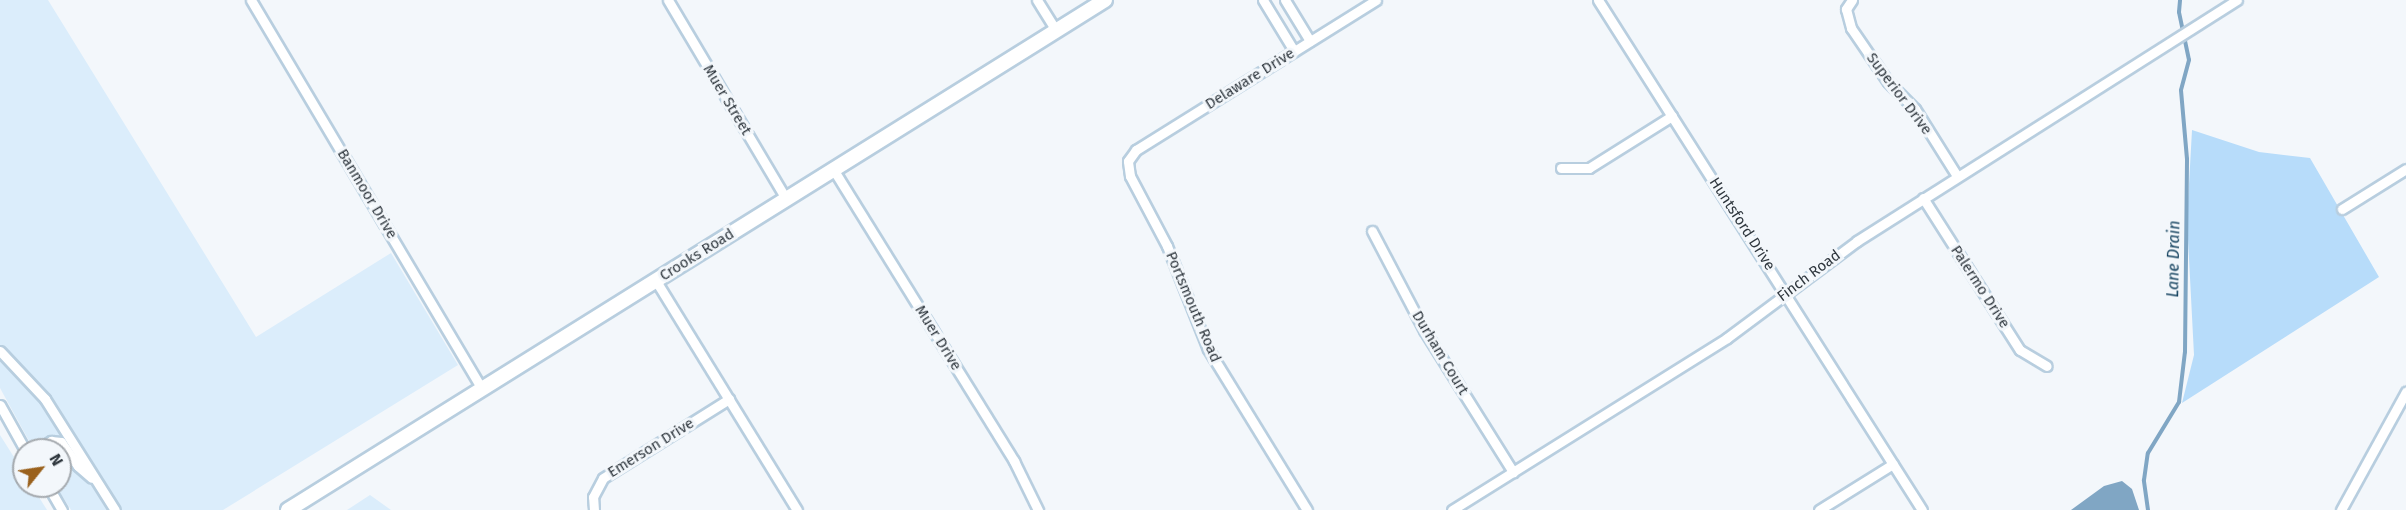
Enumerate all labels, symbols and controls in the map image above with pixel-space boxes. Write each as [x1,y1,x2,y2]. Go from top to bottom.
street label: Delaware Drive [1202,44,1298,114]
street label: Superior Drive [1862,50,1936,138]
street label: Muer Street [699,61,755,139]
street label: Banmoor Drive [333,146,401,242]
street label: Huntsford Drive [1705,174,1779,274]
water label: Lane Drain [2164,220,2184,298]
street label: Crooks Road [657,225,737,285]
street label: Palermo Drive [1947,242,2013,332]
street label: Finch Road [1774,246,1844,306]
street label: Portsmouth Road [1162,249,1224,365]
street label: Muer Drive [911,302,965,374]
street label: Durham Court [1408,308,1472,398]
street label: Emerson Drive [605,414,697,482]
north arrow [12,438,72,498]
text: N [45,450,67,469]

